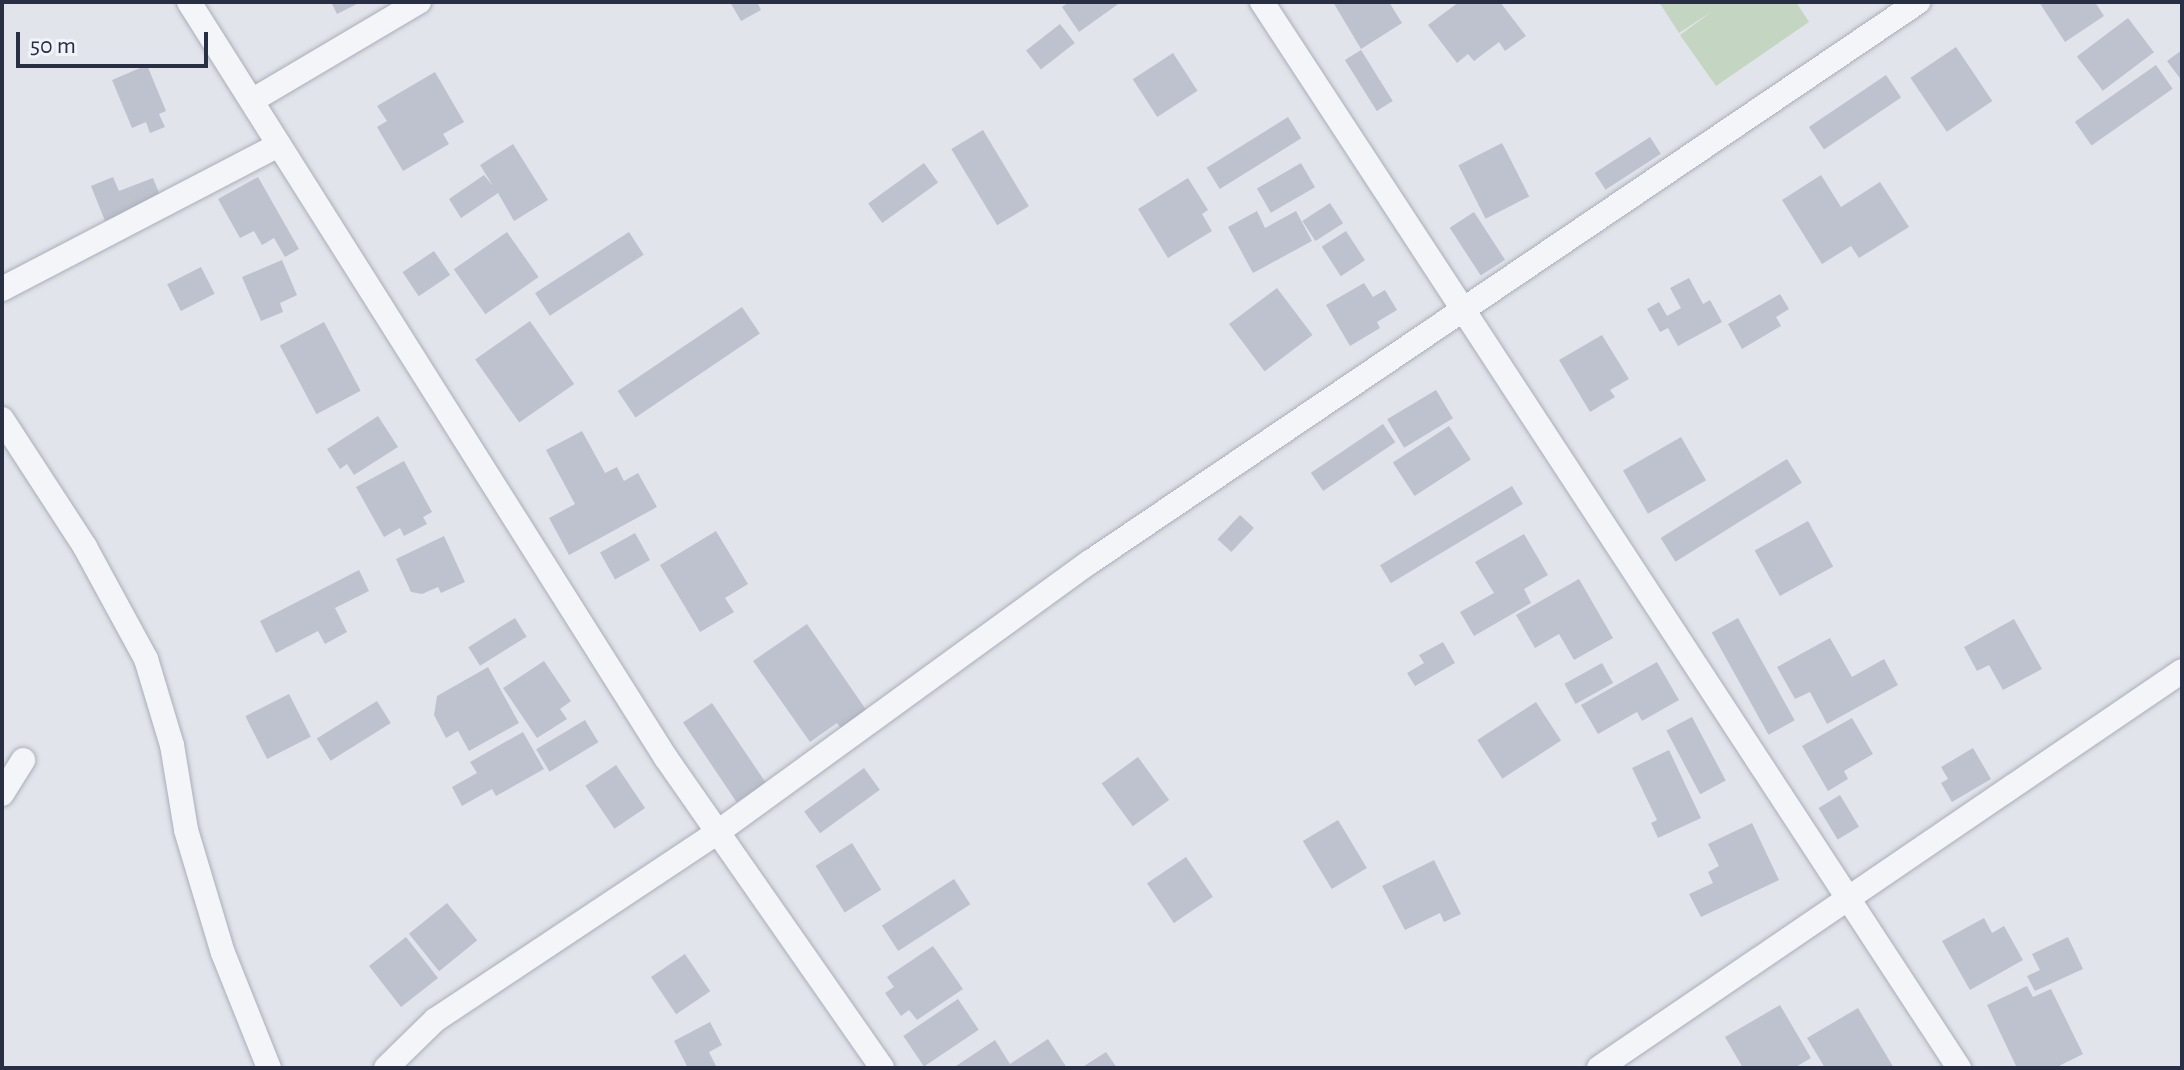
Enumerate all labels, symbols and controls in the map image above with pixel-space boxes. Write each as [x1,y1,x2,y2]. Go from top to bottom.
scale bar [20,16,212,66]
text: 50 m [30,34,76,58]

